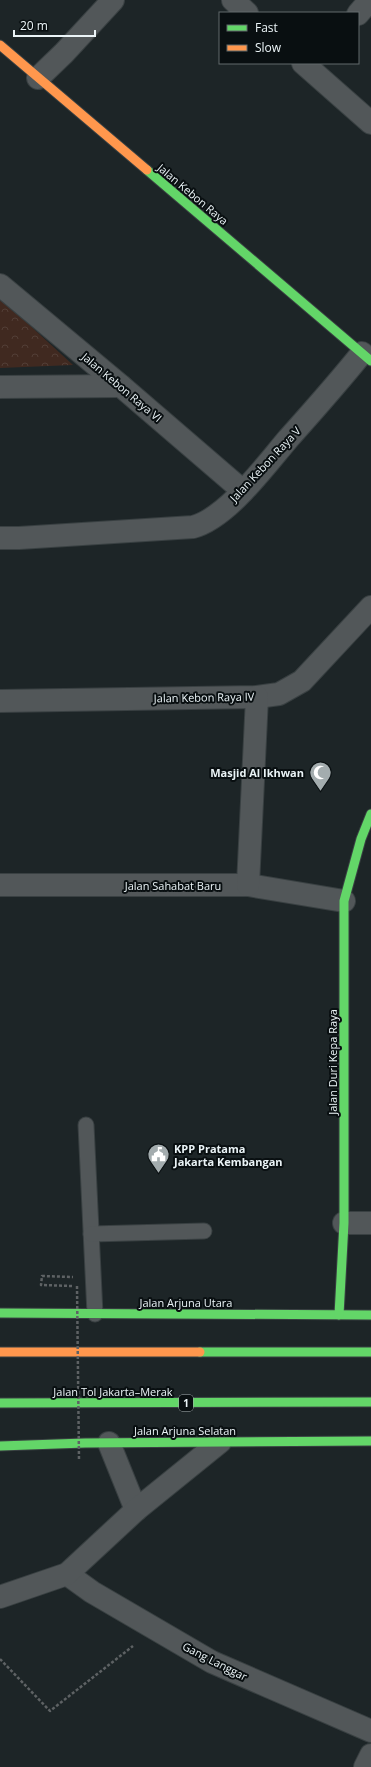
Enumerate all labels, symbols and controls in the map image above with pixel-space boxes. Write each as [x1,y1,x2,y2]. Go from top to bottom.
scale bar [14,12,95,38]
legend [219,12,359,64]
text: 20 m [20,17,48,34]
text: Fast [255,19,278,36]
text: Slow [255,39,282,56]
street label: Jalan Kebon Raya [154,159,232,228]
street label: Jalan Kebon Raya VI [78,348,165,425]
street label: Jalan Kebon Raya V [226,423,304,505]
street label: Jalan Kebon Raya IV [153,689,255,705]
mosque icon: Masjid Al Ikhwan [307,759,333,792]
place label: Masjid Al Ikhwan [210,765,304,780]
street label: Jalan Sahabat Baru [124,878,221,893]
street label: Jalan Duri Kepa Raya [325,1009,340,1116]
public building icon: KPP Pratama Jakarta Kembangan [146,1141,172,1174]
place label: KPP Pratama Jakarta Kembangan [173,1141,283,1169]
street label: Jalan Arjuna Utara [139,1295,232,1310]
street label: Jalan Tol Jakarta–Merak [52,1384,173,1399]
road number: 1 [179,1395,193,1411]
street label: Jalan Arjuna Selatan [133,1423,236,1438]
street label: Gang Langgar [180,1638,250,1684]

